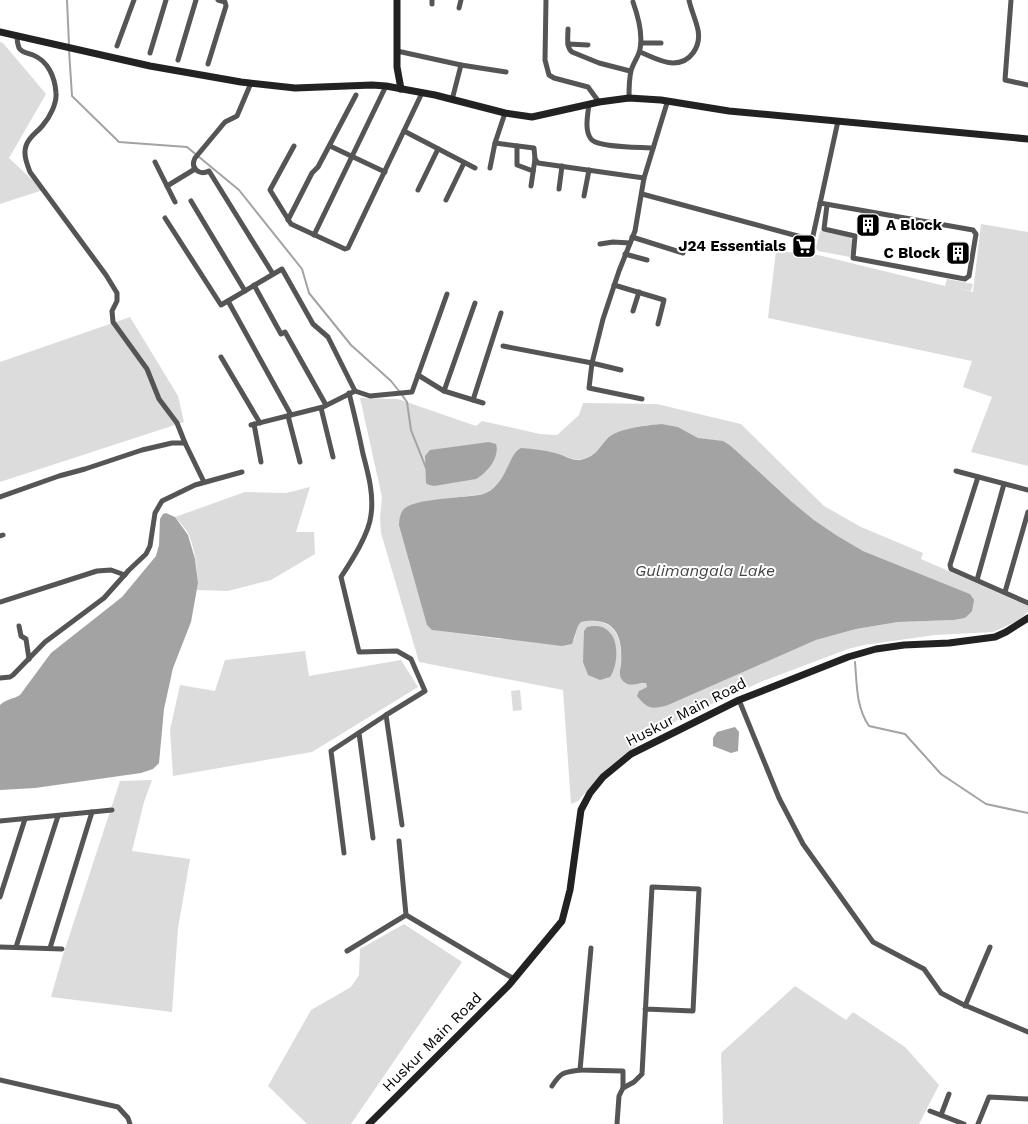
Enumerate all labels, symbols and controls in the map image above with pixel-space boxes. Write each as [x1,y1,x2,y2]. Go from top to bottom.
building icon: A Block [855,212,881,238]
place label: A Block [886,216,943,234]
supermarket icon: J24 Essentials [791,233,817,259]
place label: J24 Essentials [678,237,786,255]
building icon: C Block [945,240,971,266]
place label: C Block [884,244,941,262]
water label: Gulimangala Lake [635,561,775,580]
street label: Huskur Main Road [623,674,749,750]
street label: Huskur Main Road [379,989,485,1095]

